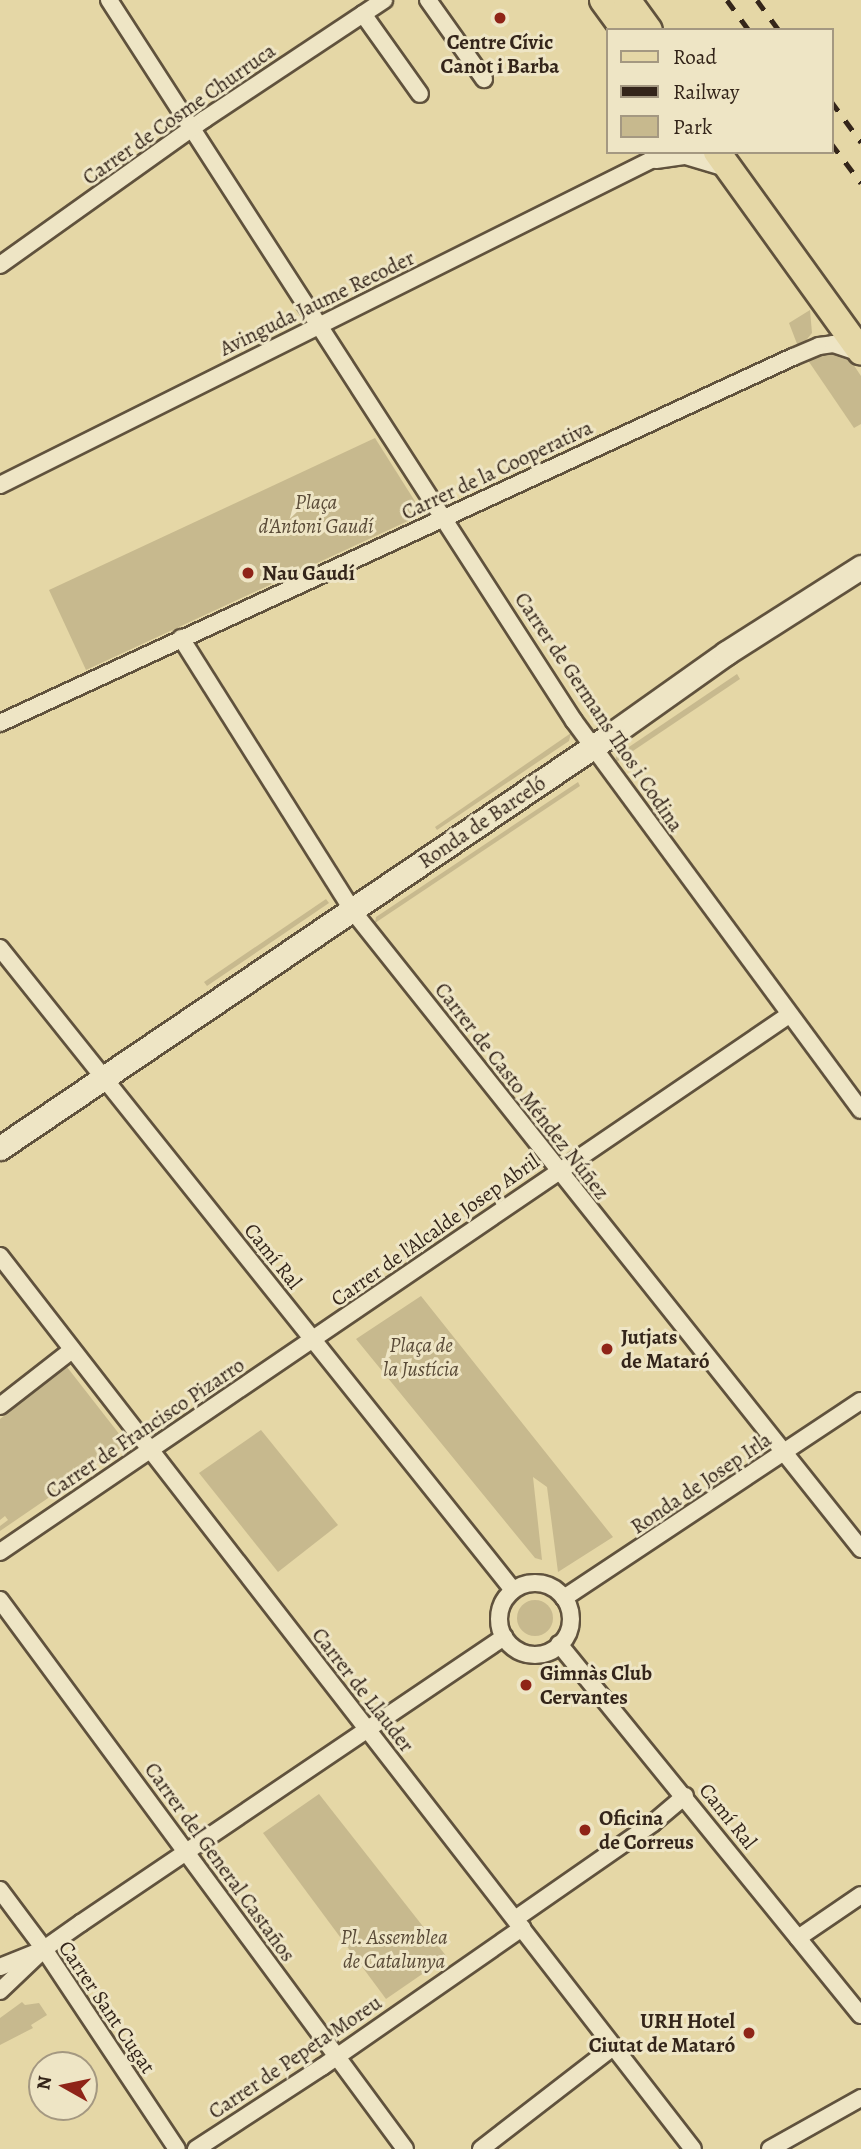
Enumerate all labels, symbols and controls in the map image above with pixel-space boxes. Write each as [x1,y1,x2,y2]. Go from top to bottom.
marker: Centre Cívic Canot i Barba [492,10,508,26]
legend [606,28,833,154]
place label: Centre Cívic Canot i Barba [441,29,559,79]
street label: Carrer de Cosme Churruca [78,38,280,190]
text: Road [673,43,717,71]
text: Railway [673,78,739,106]
text: Park [673,113,712,141]
street label: Avinguda Jaume Recoder [216,245,418,361]
street label: Carrer de la Cooperativa [398,415,596,525]
park label: Plaça d'Antoni Gaudí [258,489,374,539]
place label: Nau Gaudí [262,560,355,586]
marker: Nau Gaudí [240,565,256,581]
street label: Carrer de Germans Thos i Codina [509,588,689,836]
street label: Ronda de Barceló [414,770,550,874]
street label: Carrer de Casto Méndez Núñez [429,978,615,1204]
street label: Carrer de l'Alcalde Josep Abril [326,1148,544,1312]
street label: Camí Ral [239,1218,307,1294]
place label: Jutjats de Mataró [621,1324,709,1374]
park label: Plaça de la Justícia [383,1332,459,1382]
marker: Jutjats de Mataró [599,1341,615,1357]
street label: Carrer de Francisco Pizarro [41,1352,249,1504]
street label: Ronda de Josep Irla [626,1427,776,1539]
street label: Carrer de Llauder [307,1623,419,1757]
place label: Gimnàs Club Cervantes [540,1660,652,1710]
marker: Gimnàs Club Cervantes [518,1677,534,1693]
street label: Carrer del General Castaños [139,1758,301,1966]
street label: Camí Ral [694,1778,762,1854]
place label: Oficina de Correus [599,1805,694,1855]
marker: Oficina de Correus [577,1822,593,1838]
park label: Pl. Assemblea de Catalunya [340,1924,448,1974]
street label: Carrer Sant Cugat [53,1936,161,2078]
street label: Carrer de Pepeta Moreu [204,1990,386,2124]
place label: URH Hotel Ciutat de Mataró [589,2008,735,2058]
marker: URH Hotel Ciutat de Mataró [741,2025,757,2041]
north arrow [28,2051,98,2121]
text: N [30,2074,58,2092]

